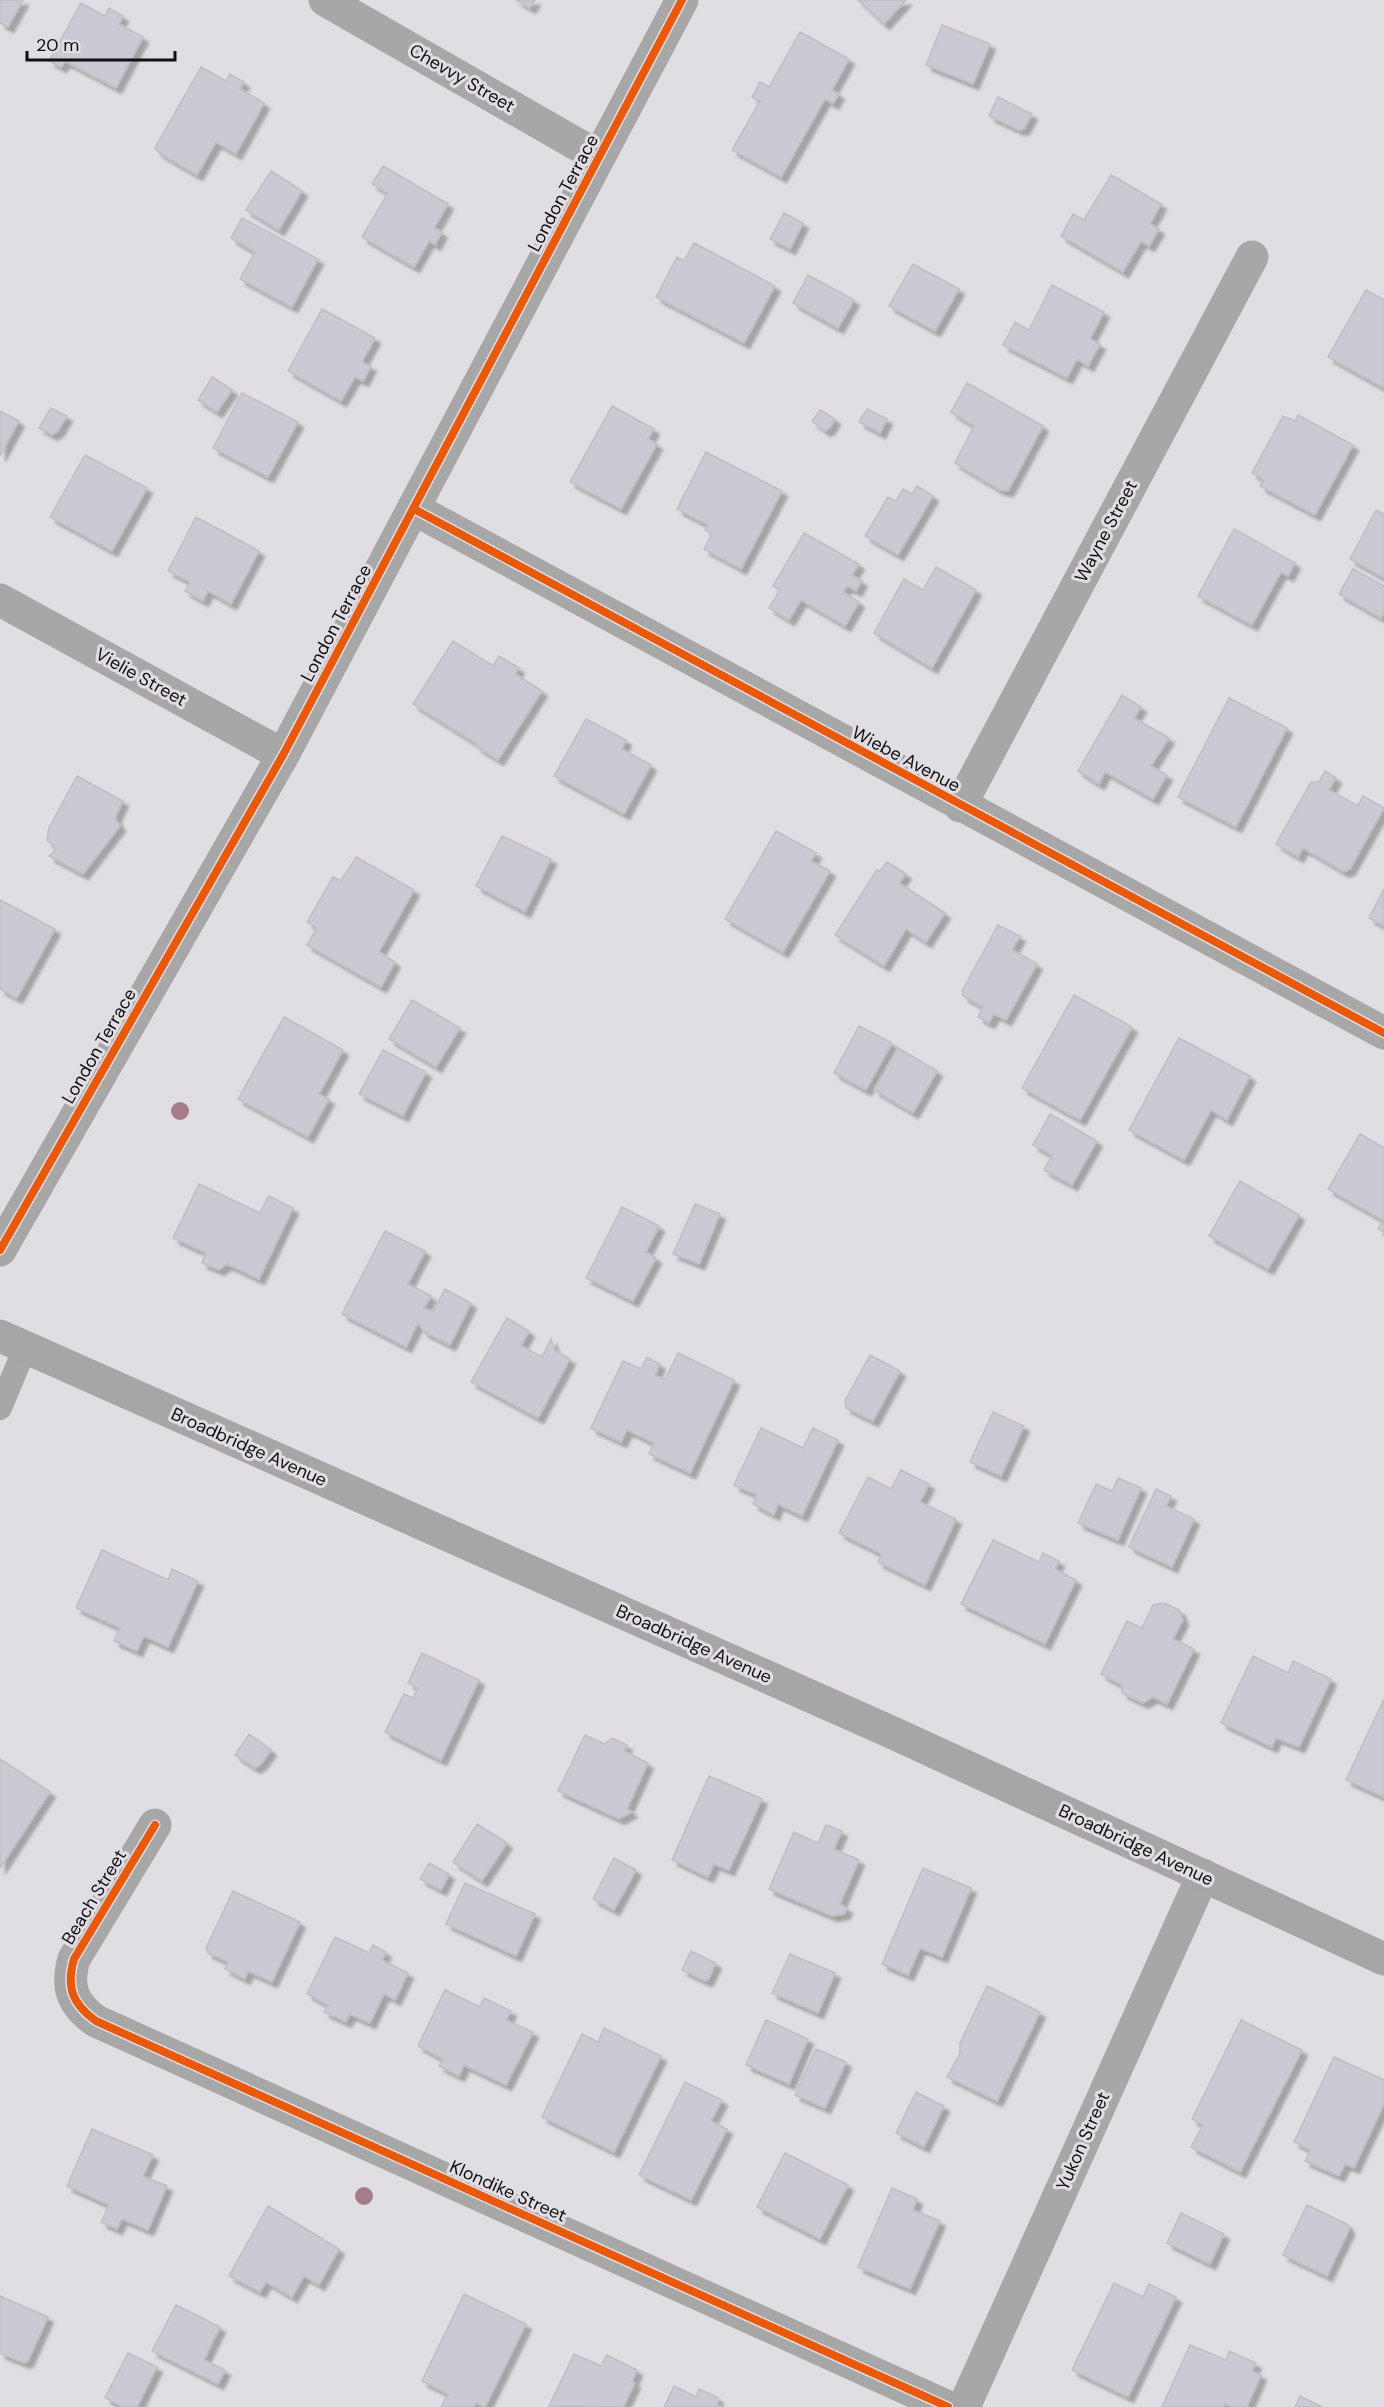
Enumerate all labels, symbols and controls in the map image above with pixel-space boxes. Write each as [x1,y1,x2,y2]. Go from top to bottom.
scale bar [27,24,176,62]
text: 20 m [36,33,79,57]
street label: Chevvy Street [405,38,519,118]
street label: London Terrace [522,130,604,256]
street label: Wayne Street [1069,476,1143,586]
street label: London Terrace [295,560,377,686]
street label: Vielie Street [91,642,191,712]
street label: Wiebe Avenue [848,720,964,798]
street label: London Terrace [56,984,142,1108]
street label: Broadbridge Avenue [167,1402,331,1492]
street label: Broadbridge Avenue [612,1599,776,1689]
street label: Broadbridge Avenue [1055,1799,1217,1891]
street label: Beach Street [56,1845,132,1949]
street label: Yukon Street [1051,2088,1115,2194]
street label: Klondike Street [446,2154,570,2228]

